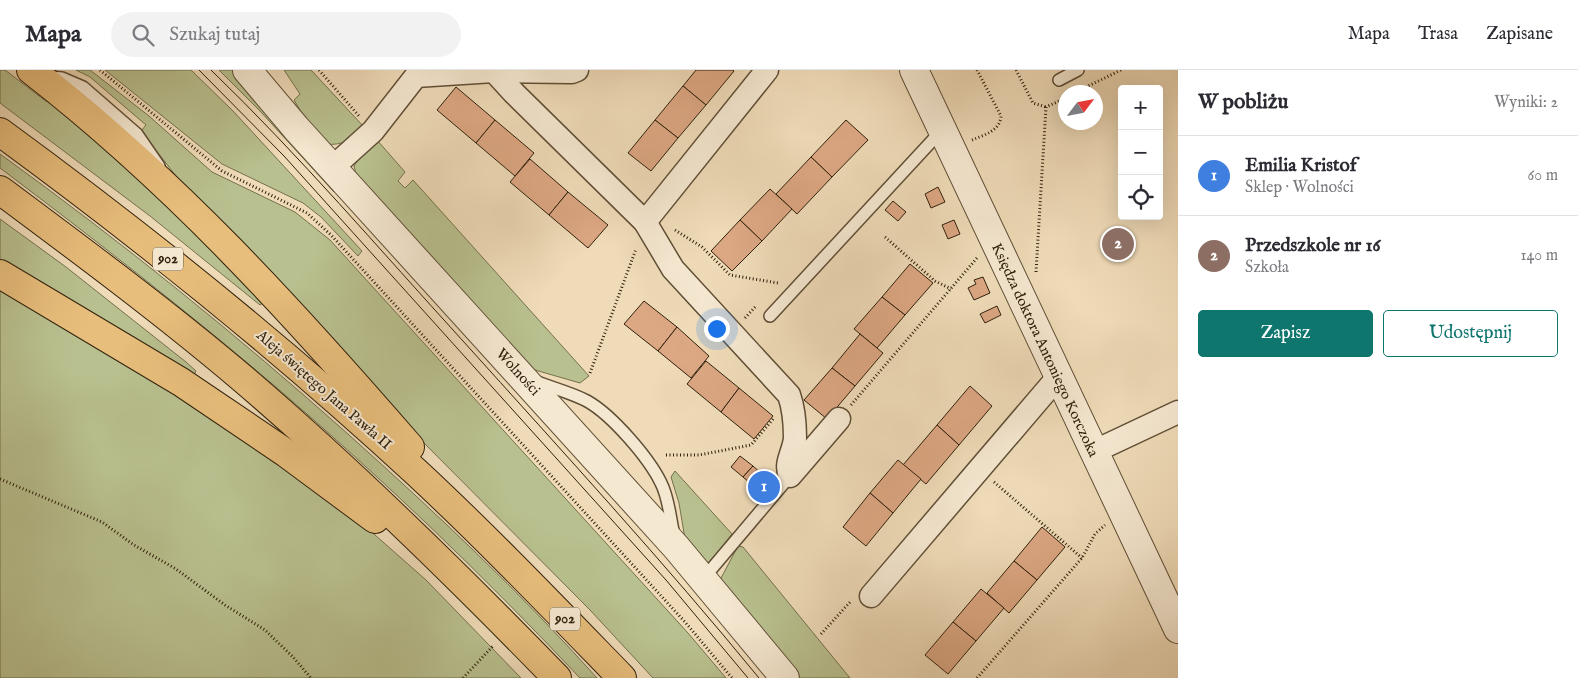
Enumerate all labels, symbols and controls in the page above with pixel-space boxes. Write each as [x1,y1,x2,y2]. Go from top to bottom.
search box [111,12,461,57]
text: Mapa [25,19,81,50]
icon: search [129,21,157,49]
text: Szukaj tutaj [169,23,260,47]
text: Mapa [1348,23,1390,46]
text: Trasa [1418,23,1458,46]
text: Zapisane [1486,23,1553,46]
north arrow [1058,85,1103,130]
map controls [1118,85,1163,220]
button: + [1118,85,1163,130]
text: W pobliżu [1198,89,1288,116]
text: Wyniki: 2 [1494,93,1558,113]
button: − [1118,130,1163,175]
text: Emilia Kristof [1245,154,1357,178]
text: 1 [1211,166,1217,186]
text: 60 m [1528,166,1558,186]
button: locate [1118,175,1163,220]
text: Sklep · Wolności [1245,178,1354,198]
pin: 2 [1102,225,1134,263]
text: Przedszkole nr 16 [1245,234,1381,258]
street label: Księdza doktora Antoniego Korczoka [987,240,1103,460]
text: 2 [1210,246,1218,266]
text: 140 m [1520,246,1558,266]
road number: 902 [153,248,183,270]
text: Szkoła [1245,258,1289,278]
button: Zapisz [1198,310,1373,357]
button: Udostępnij [1383,310,1558,357]
your location [704,316,730,342]
street label: Aleja świętego Jana Pawła II [252,325,396,454]
street label: Wolności [492,344,544,400]
pin: 1 [748,468,780,506]
road number: 902 [550,608,580,630]

